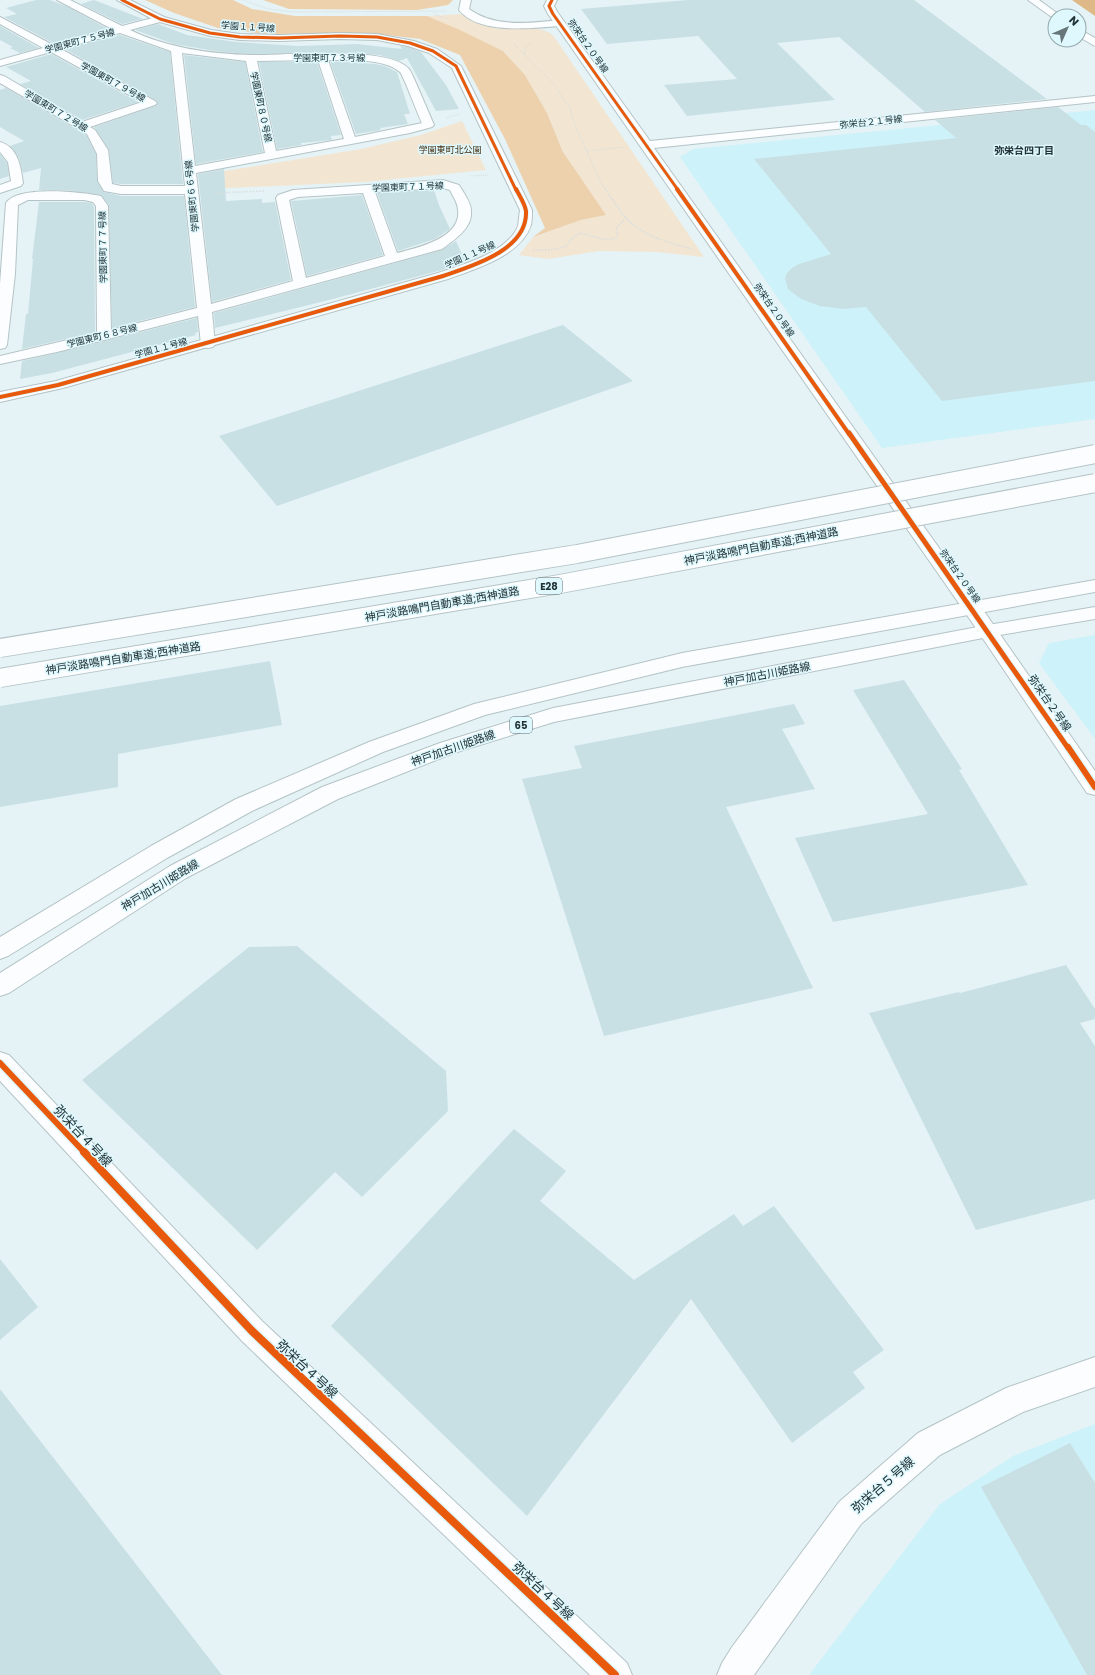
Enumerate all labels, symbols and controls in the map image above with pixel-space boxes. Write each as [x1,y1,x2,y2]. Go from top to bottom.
north arrow [1047,8,1087,48]
text: N [1065,12,1083,30]
street label: 弥栄台２０号線 [565,17,612,76]
street label: 学園１１号線 [221,19,276,35]
street label: 学園東町７５号線 [44,26,117,56]
street label: 学園東町７３号線 [293,52,366,64]
street label: 学園東町７９号線 [79,59,148,105]
street label: 学園東町８０号線 [248,71,275,144]
street label: 学園東町７２号線 [22,87,91,135]
street label: 弥栄台２１号線 [839,113,904,131]
district label: 弥栄台四丁目 [994,143,1054,158]
park label: 学園東町北公園 [418,144,482,156]
street label: 学園東町６６号線 [182,159,202,232]
street label: 学園東町７１号線 [372,180,445,194]
street label: 学園東町７７号線 [96,210,110,283]
street label: 学園１１号線 [443,238,498,271]
street label: 弥栄台２０号線 [751,281,798,340]
street label: 学園東町６８号線 [66,321,139,351]
street label: 学園１１号線 [133,335,190,361]
street label: 神戸淡路鳴門自動車道;西神道路 [682,523,840,569]
street label: 弥栄台２０号線 [937,547,984,606]
road number: E28 [536,578,562,594]
street label: 神戸淡路鳴門自動車道;西神道路 [363,582,521,626]
street label: 神戸淡路鳴門自動車道;西神道路 [44,638,202,678]
street label: 神戸加古川姫路線 [722,658,812,690]
street label: 弥栄台２号線 [1025,671,1075,735]
road number: 65 [510,717,532,733]
street label: 神戸加古川姫路線 [409,726,497,770]
street label: 神戸加古川姫路線 [118,855,202,915]
street label: 弥栄台４号線 [49,1101,117,1171]
street label: 弥栄台４号線 [272,1335,342,1403]
street label: 弥栄台５号線 [847,1452,919,1518]
street label: 弥栄台４号線 [508,1557,578,1625]

